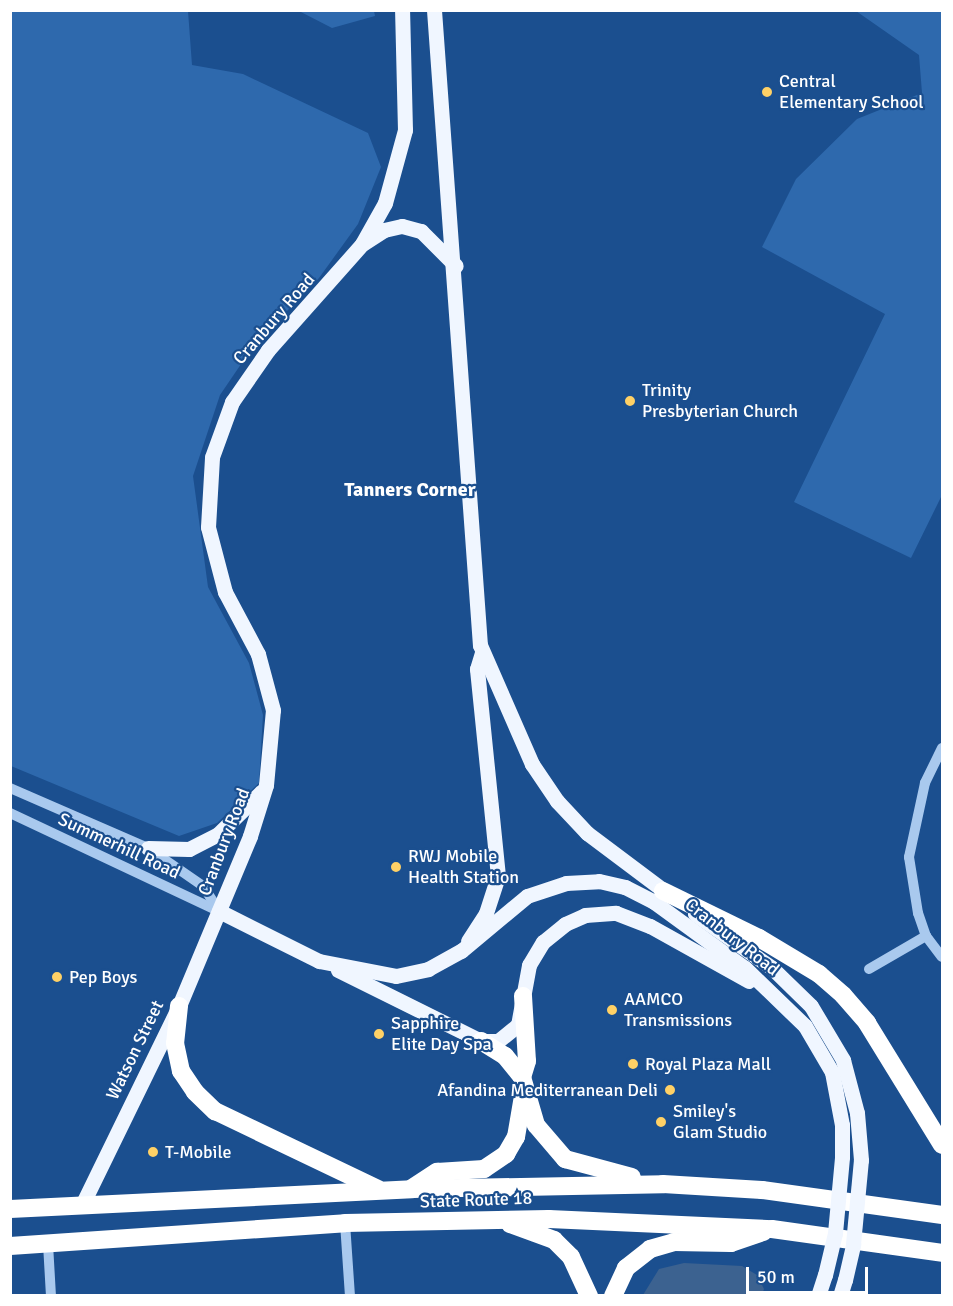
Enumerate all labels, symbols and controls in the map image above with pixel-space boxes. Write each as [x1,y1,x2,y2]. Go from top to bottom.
place label: Central Elementary School [779,71,924,113]
marker: Central Elementary School [760,85,774,99]
street label: Cranbury Road [229,269,319,369]
place label: Trinity Presbyterian Church [642,380,798,422]
marker: Trinity Presbyterian Church [623,394,637,408]
district label: Tanners Corner [344,477,476,501]
street label: Cranbury Road [194,785,254,899]
street label: Summerhill Road [55,808,183,884]
place label: RWJ Mobile Health Station [408,846,519,888]
marker: RWJ Mobile Health Station [389,860,403,874]
street label: Cranbury Road [681,894,783,980]
place label: Pep Boys [69,966,137,988]
marker: Pep Boys [50,970,64,984]
place label: AAMCO Transmissions [624,989,732,1032]
street label: Watson Street [102,997,168,1103]
marker: AAMCO Transmissions [605,1003,619,1017]
place label: Sapphire Elite Day Spa [391,1013,492,1056]
marker: Sapphire Elite Day Spa [372,1027,386,1041]
place label: Royal Plaza Mall [645,1053,771,1075]
marker: Royal Plaza Mall [626,1057,640,1071]
place label: Afandina Mediterranean Deli [437,1079,658,1101]
marker: Afandina Mediterranean Deli [663,1083,677,1097]
place label: Smiley's Glam Studio [673,1101,767,1144]
marker: Smiley's Glam Studio [654,1115,668,1129]
place label: T-Mobile [165,1141,232,1163]
marker: T-Mobile [146,1145,160,1159]
street label: State Route 18 [419,1187,533,1213]
scale bar [749,1255,870,1293]
text: 50 m [757,1266,795,1288]

